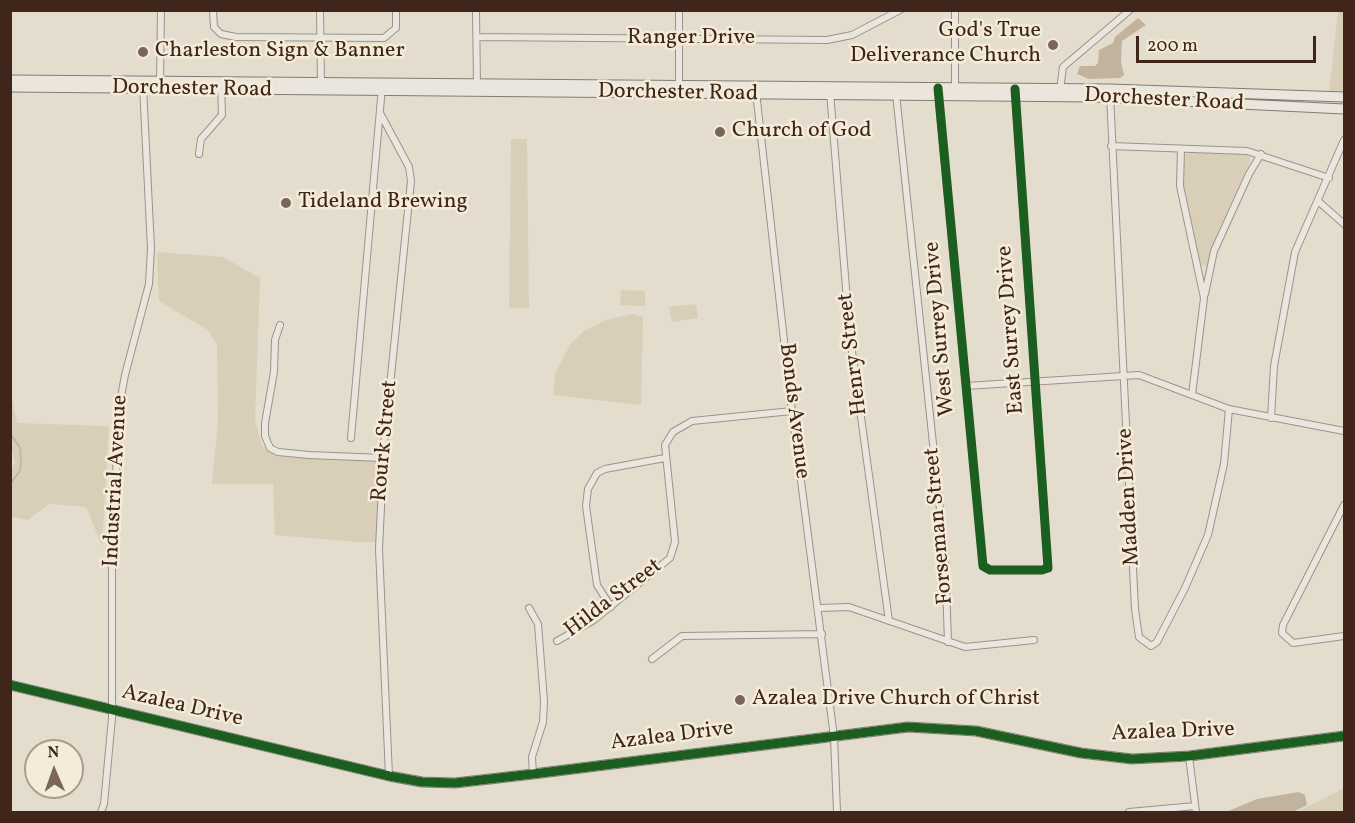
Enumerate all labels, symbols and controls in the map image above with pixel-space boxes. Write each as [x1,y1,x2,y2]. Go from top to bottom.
place label: God's True Deliverance Church [850,19,1041,70]
scale bar [1139,24,1319,62]
street label: Ranger Drive [627,26,755,52]
text: 200 m [1147,34,1198,59]
marker: God's True Deliverance Church [1046,38,1060,52]
place label: Charleston Sign & Banner [155,39,405,65]
marker: Charleston Sign & Banner [136,45,150,59]
street label: Dorchester Road [112,75,272,105]
street label: Dorchester Road [598,79,758,109]
street label: Dorchester Road [1083,84,1245,118]
place label: Church of God [732,119,872,145]
marker: Church of God [713,125,727,139]
place label: Tideland Brewing [298,190,468,216]
marker: Tideland Brewing [279,196,293,210]
street label: West Surrey Drive [920,240,962,418]
street label: East Surrey Drive [993,245,1031,415]
street label: Henry Street [833,291,875,417]
street label: Bonds Avenue [772,342,814,480]
street label: Rourk Street [368,379,404,503]
street label: Industrial Avenue [99,394,135,568]
street label: Madden Drive [1113,427,1147,567]
street label: Forseman Street [920,446,960,606]
street label: Hilda Street [560,554,668,644]
street label: Azalea Drive [119,680,245,734]
place label: Azalea Drive Church of Christ [752,687,1040,713]
marker: Azalea Drive Church of Christ [733,693,747,707]
street label: Azalea Drive [609,716,735,758]
street label: Azalea Drive [1111,718,1235,748]
north arrow [24,739,84,799]
text: N [47,742,60,764]

